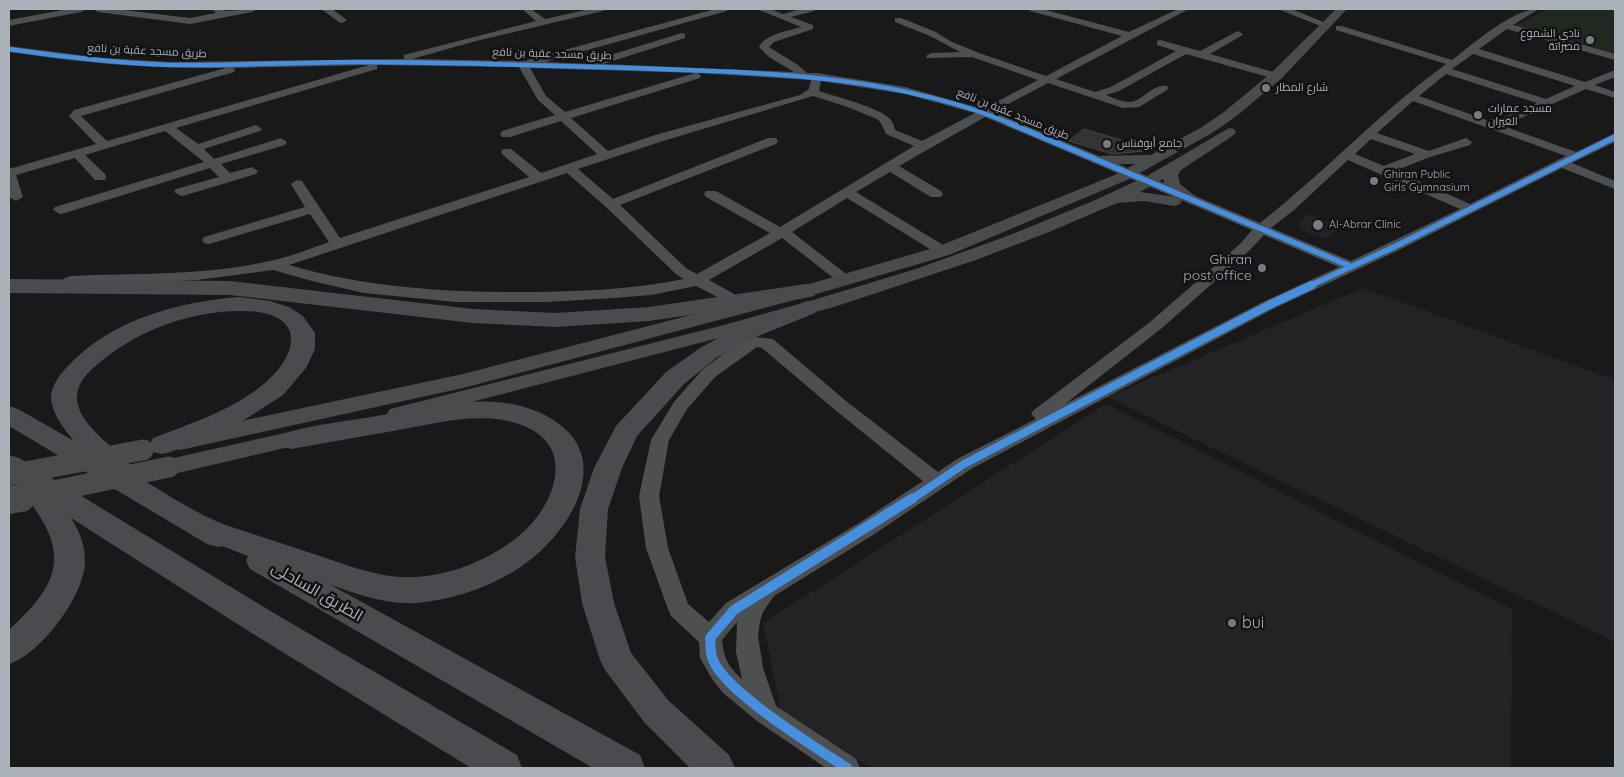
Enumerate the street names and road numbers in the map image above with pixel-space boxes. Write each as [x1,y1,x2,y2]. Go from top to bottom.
street label: طريق مسجد عقبة بن نافع [87,41,207,61]
street label: طريق مسجد عقبة بن نافع [492,45,612,63]
street label: طريق مسجد عقبة بن نافع [955,85,1071,143]
street label: الطريق الساحلى [268,558,366,626]

